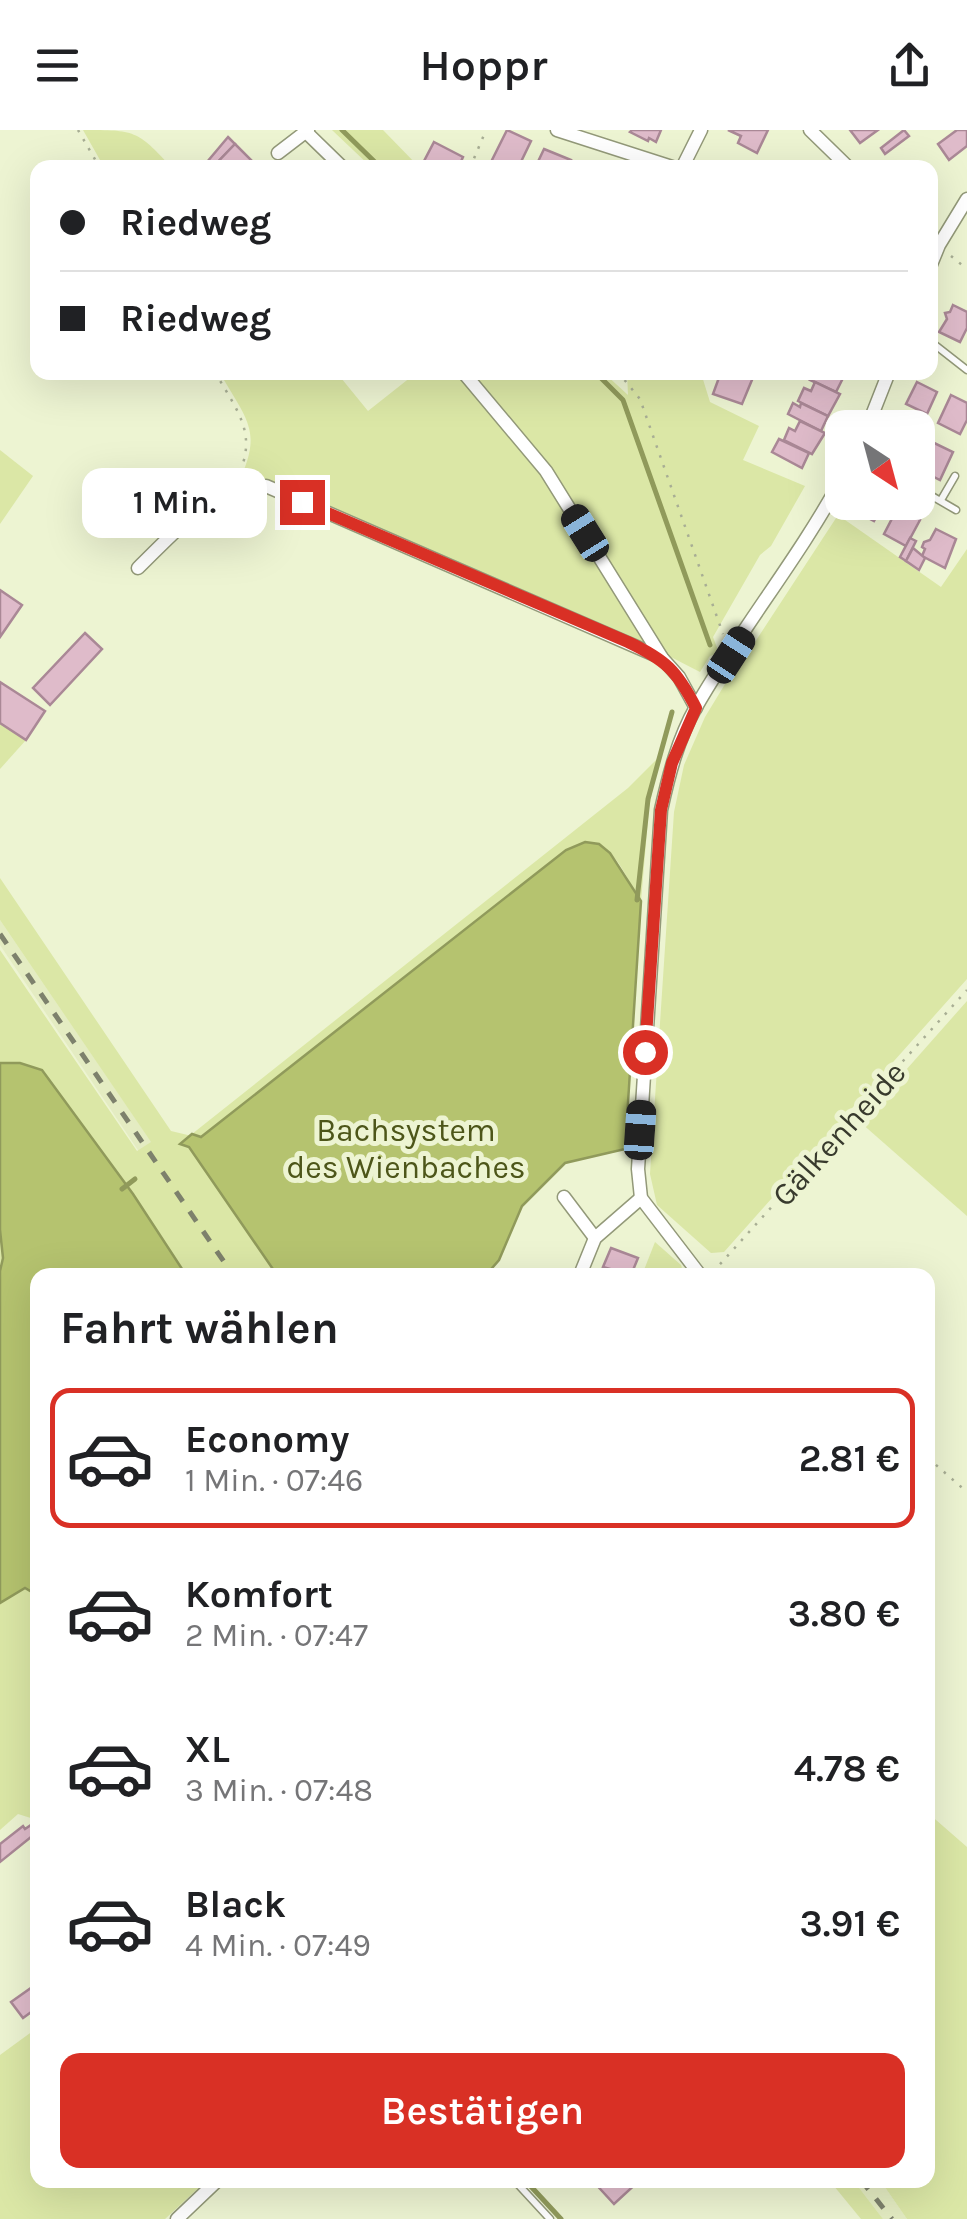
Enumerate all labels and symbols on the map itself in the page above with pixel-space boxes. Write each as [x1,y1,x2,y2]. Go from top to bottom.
north arrow [825,410,935,520]
callout: 1 Min. [82,467,267,537]
route end [280,480,325,525]
car [556,500,614,566]
car [702,622,760,688]
route start [623,1030,668,1075]
street label: Gälkenheide [764,1054,914,1214]
car [623,1099,657,1161]
park label: Bachsystem des Wienbaches [286,1112,526,1186]

